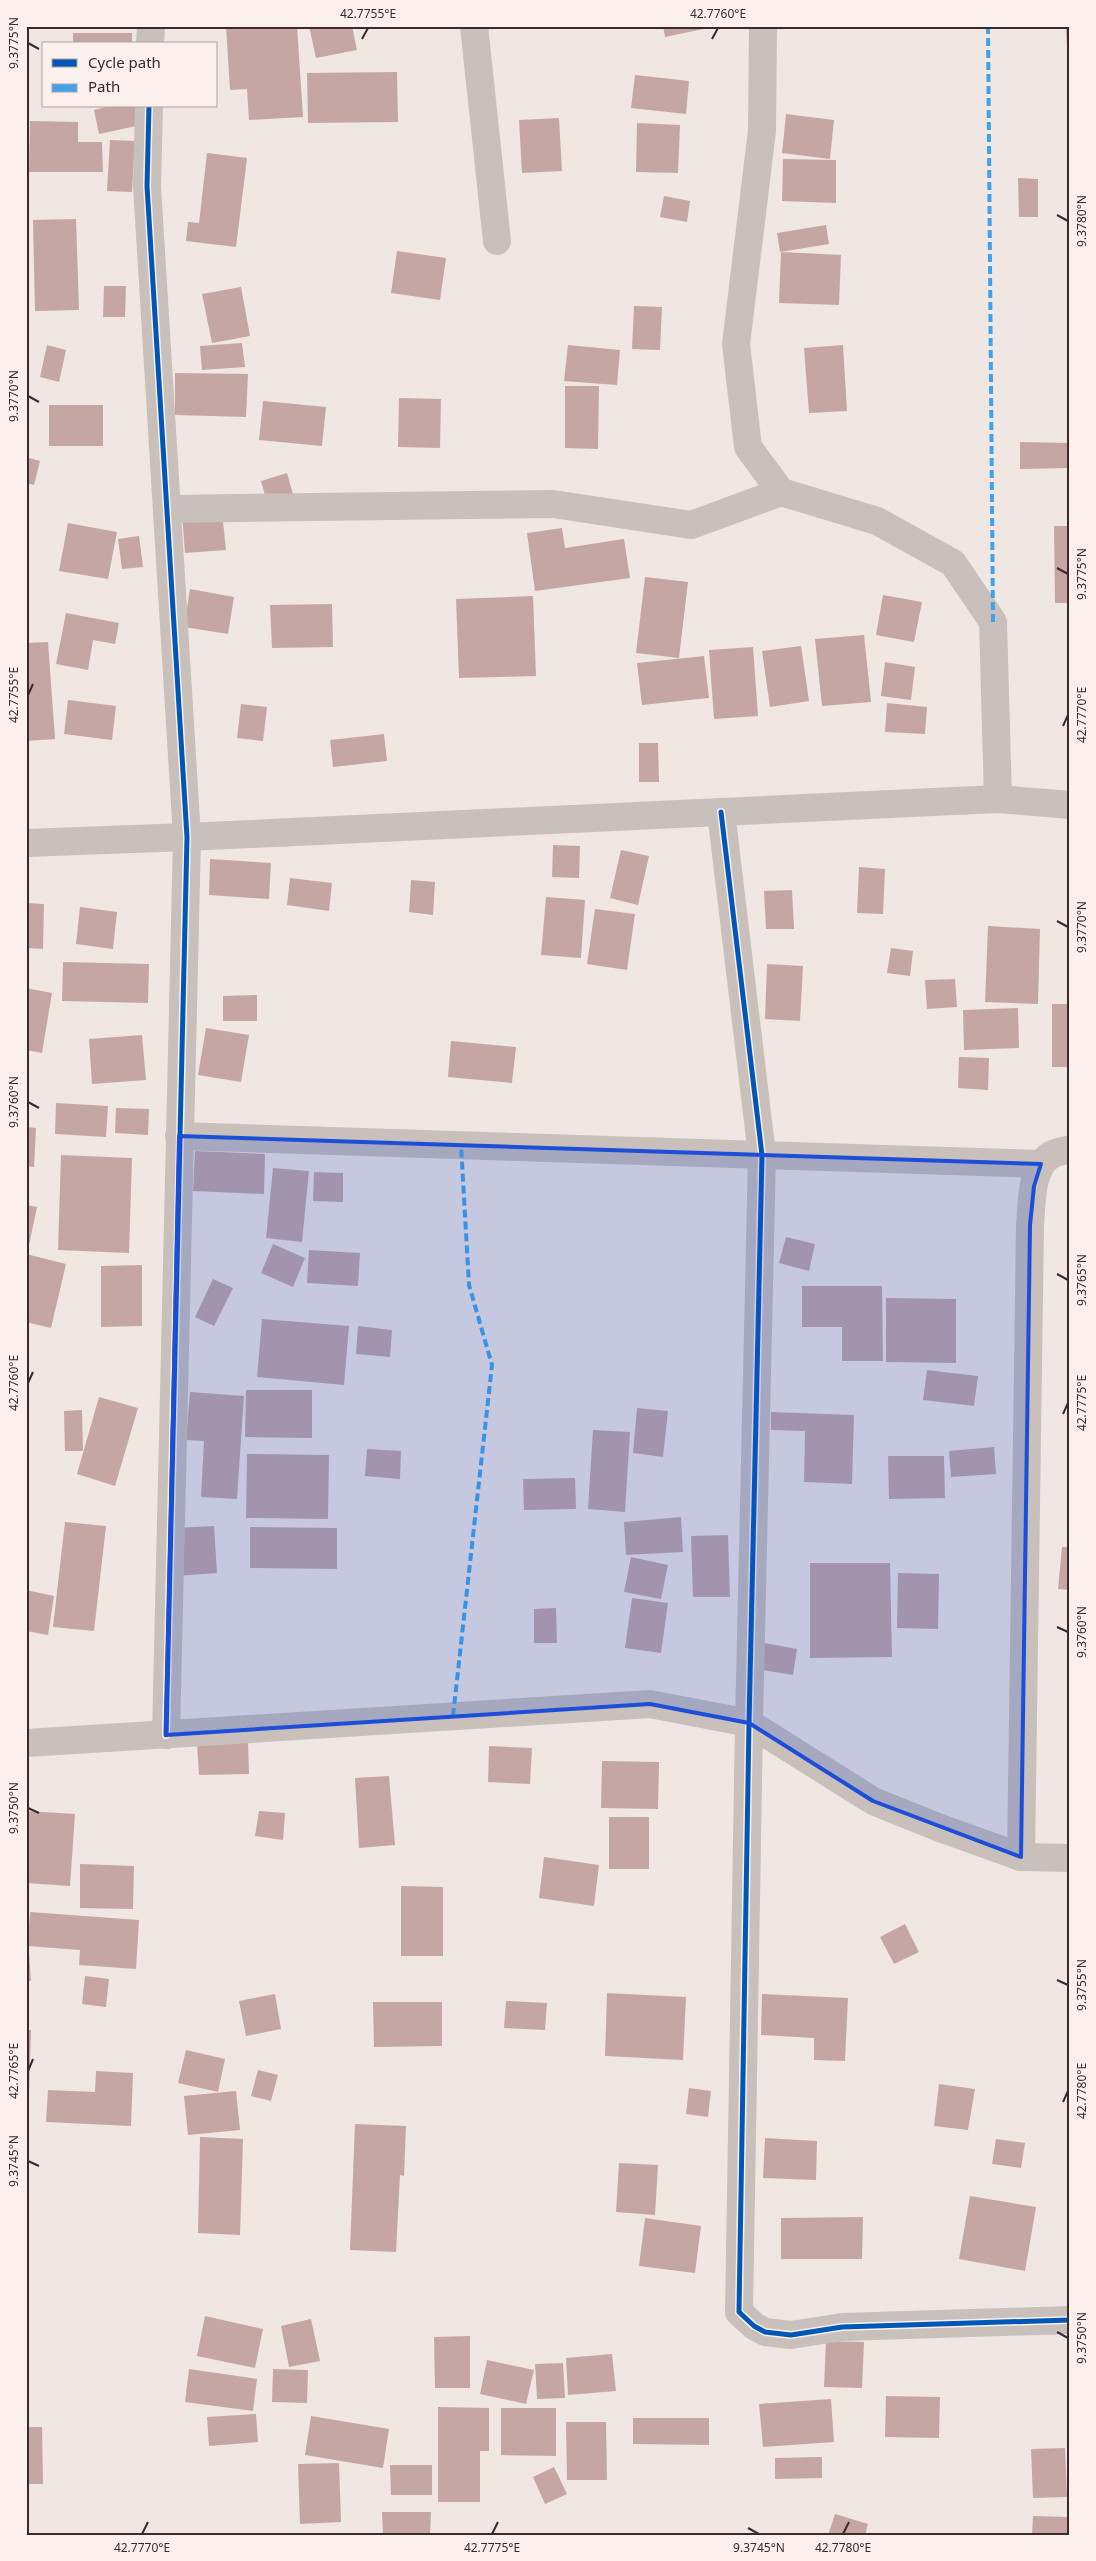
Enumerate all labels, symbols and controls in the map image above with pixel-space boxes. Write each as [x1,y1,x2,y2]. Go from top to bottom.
text: 42.7755°E [340,5,396,22]
text: 42.7760°E [690,5,746,22]
text: 9.3775°N [5,17,22,69]
legend [42,42,218,108]
text: Cycle path [88,52,161,72]
text: Path [88,76,120,96]
text: 9.3780°N [1073,195,1090,247]
text: 9.3770°N [5,370,22,422]
text: 9.3775°N [1073,548,1090,600]
text: 42.7755°E [5,667,22,723]
text: 42.7770°E [1073,687,1090,743]
text: 9.3770°N [1073,901,1090,953]
text: 9.3760°N [5,1076,22,1128]
text: 9.3765°N [1073,1254,1090,1306]
text: 42.7760°E [5,1355,22,1411]
text: 42.7775°E [1073,1375,1090,1431]
text: 9.3760°N [1073,1606,1090,1658]
text: 9.3750°N [5,1782,22,1834]
text: 9.3755°N [1073,1959,1090,2011]
text: 42.7765°E [5,2043,22,2099]
text: 42.7780°E [1073,2063,1090,2119]
text: 9.3745°N [5,2135,22,2187]
text: 9.3750°N [1073,2312,1090,2364]
text: 42.7770°E [114,2539,170,2556]
text: 42.7775°E [464,2539,520,2556]
text: 9.3745°N [733,2539,785,2556]
text: 42.7780°E [815,2539,871,2556]

